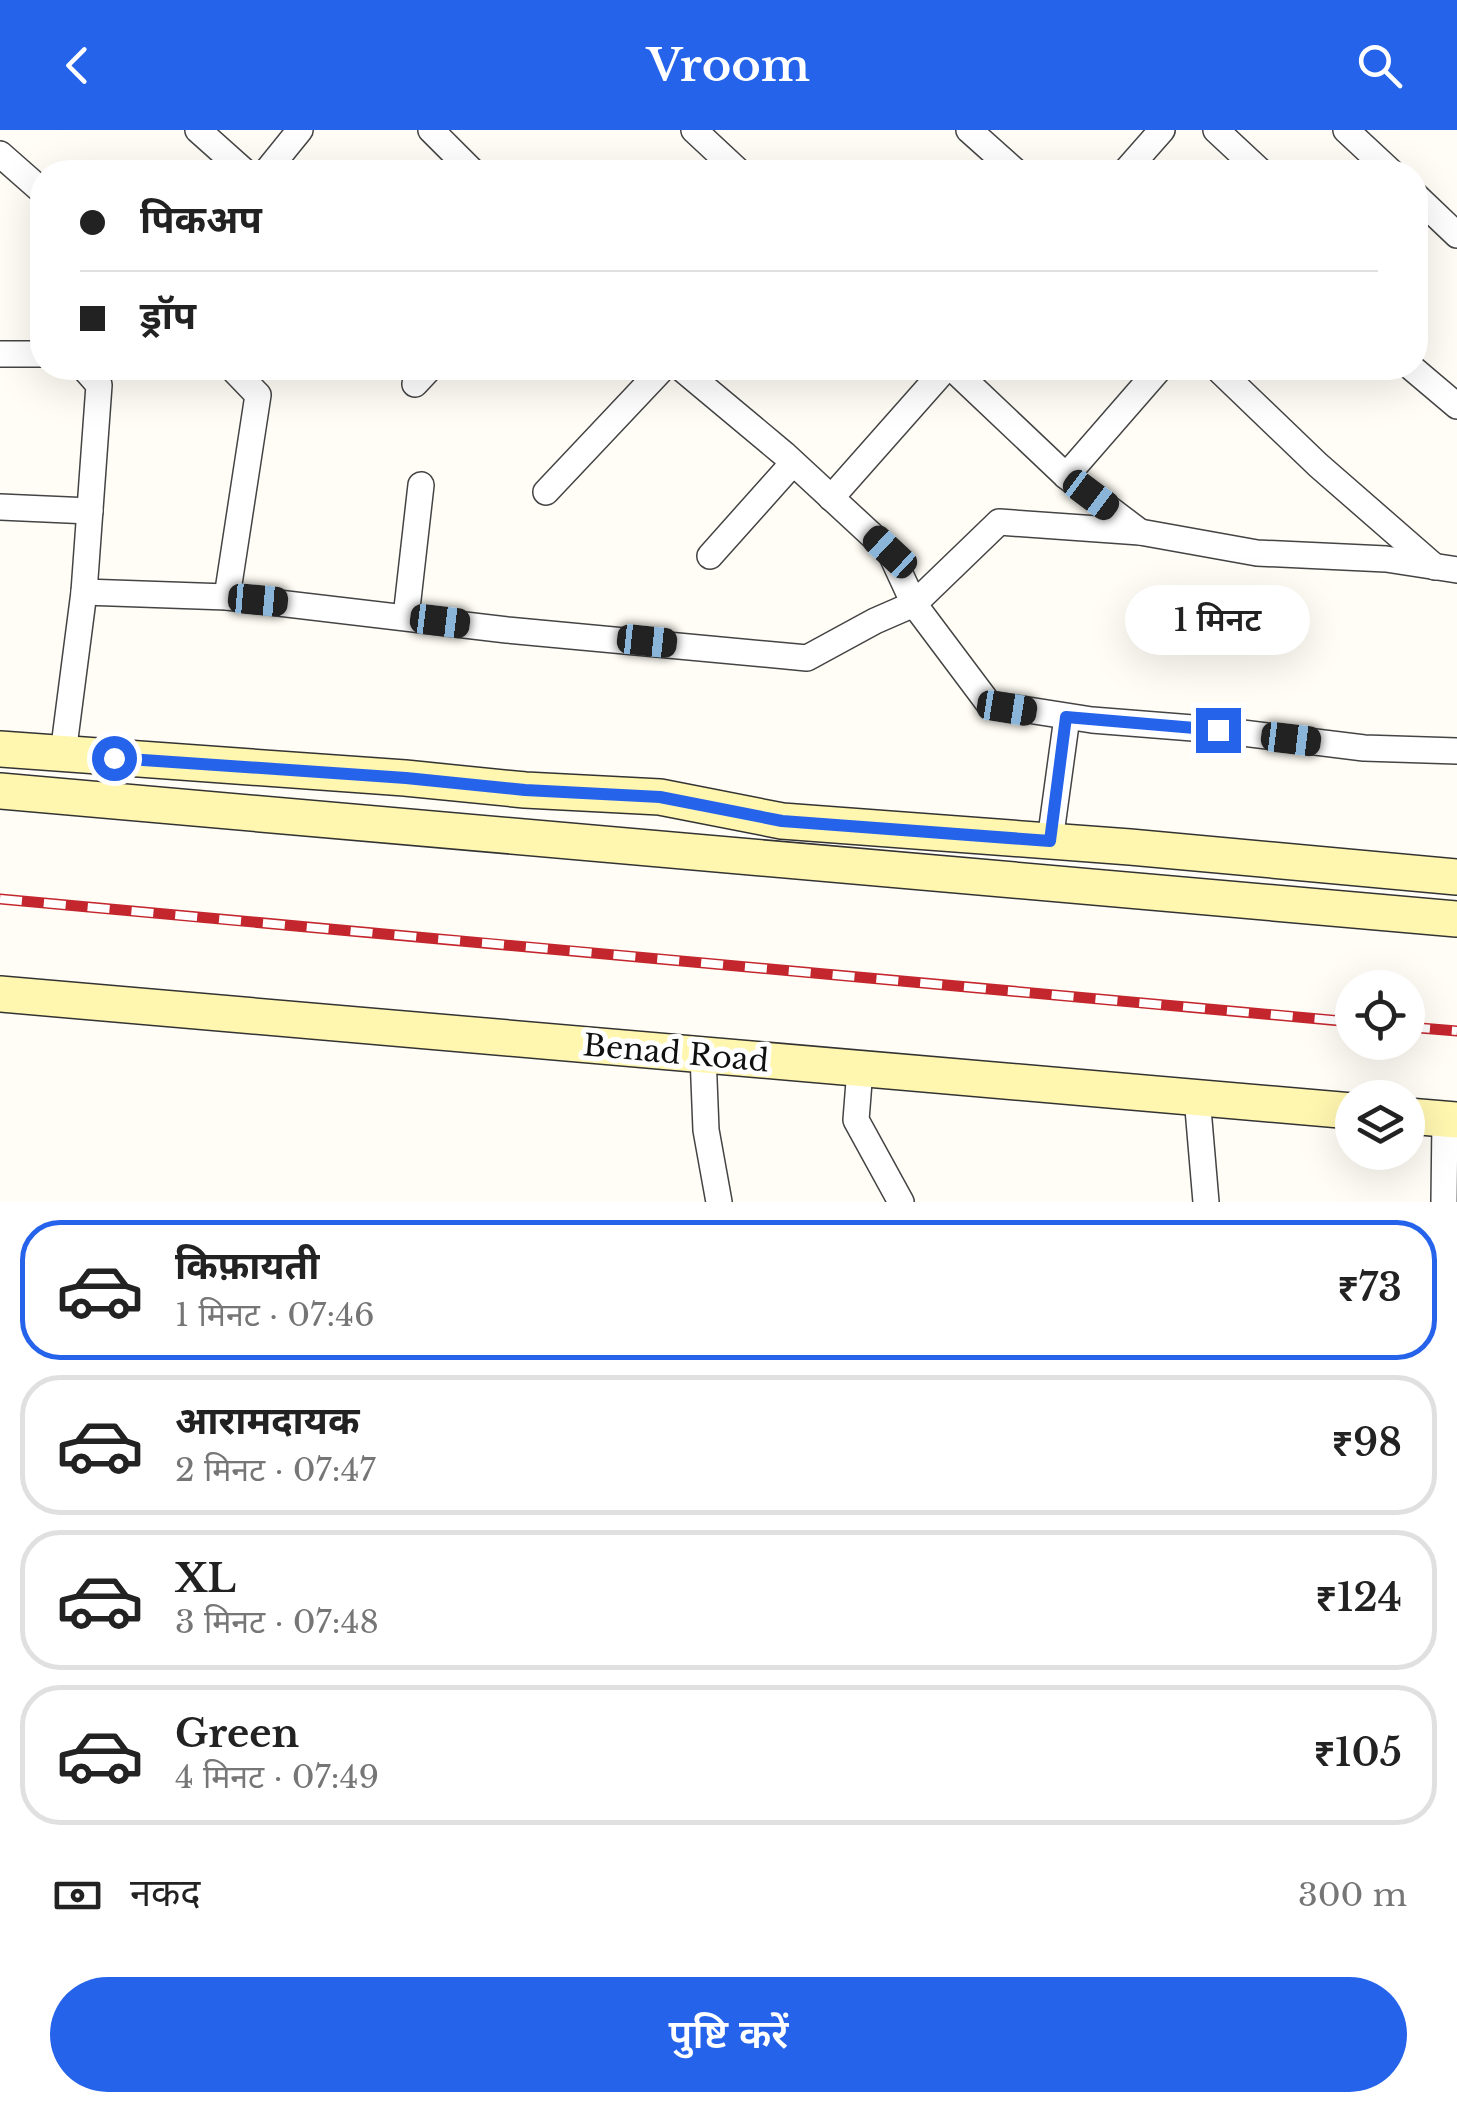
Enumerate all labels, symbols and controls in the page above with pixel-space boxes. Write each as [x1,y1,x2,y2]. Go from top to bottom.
text: Vroom [647,37,810,93]
icon: back [50,38,105,93]
icon: search [1352,38,1407,93]
text: पिकअप [140,196,262,243]
text: ड्रॉप [140,292,196,339]
car [1058,465,1124,525]
car [858,521,922,583]
car [227,582,289,618]
callout: 1 मिनट [1126,585,1310,655]
text: 1 मिनट [1174,600,1261,640]
car [408,602,472,640]
car [616,623,678,659]
car [975,688,1039,728]
route end [1196,708,1241,753]
car [1259,720,1323,758]
route start [92,736,137,781]
map controls [1335,970,1425,1170]
button: locate [1335,970,1425,1060]
street label: Benad Road [582,1026,770,1080]
button: layers [1335,1080,1425,1170]
text: किफ़ायती [175,1242,319,1289]
icon: car [55,1245,145,1335]
text: ₹73 [1337,1264,1402,1311]
text: 1 मिनट · 07:46 [175,1295,375,1335]
text: आरामदायक [175,1397,359,1444]
icon: car [55,1400,145,1490]
text: ₹98 [1332,1419,1402,1466]
text: 2 मिनट · 07:47 [175,1450,376,1490]
icon: car [55,1555,145,1645]
text: XL [175,1555,236,1602]
text: ₹124 [1315,1574,1402,1621]
text: 3 मिनट · 07:48 [175,1602,379,1642]
icon: car [55,1710,145,1800]
text: Green [175,1710,299,1757]
text: ₹105 [1313,1729,1402,1776]
text: 4 मिनट · 07:49 [175,1757,379,1797]
icon: cash [50,1868,105,1923]
text: नकद [130,1869,200,1916]
text: 300 m [1298,1875,1407,1915]
button: पुष्टि करें [50,1977,1407,2092]

